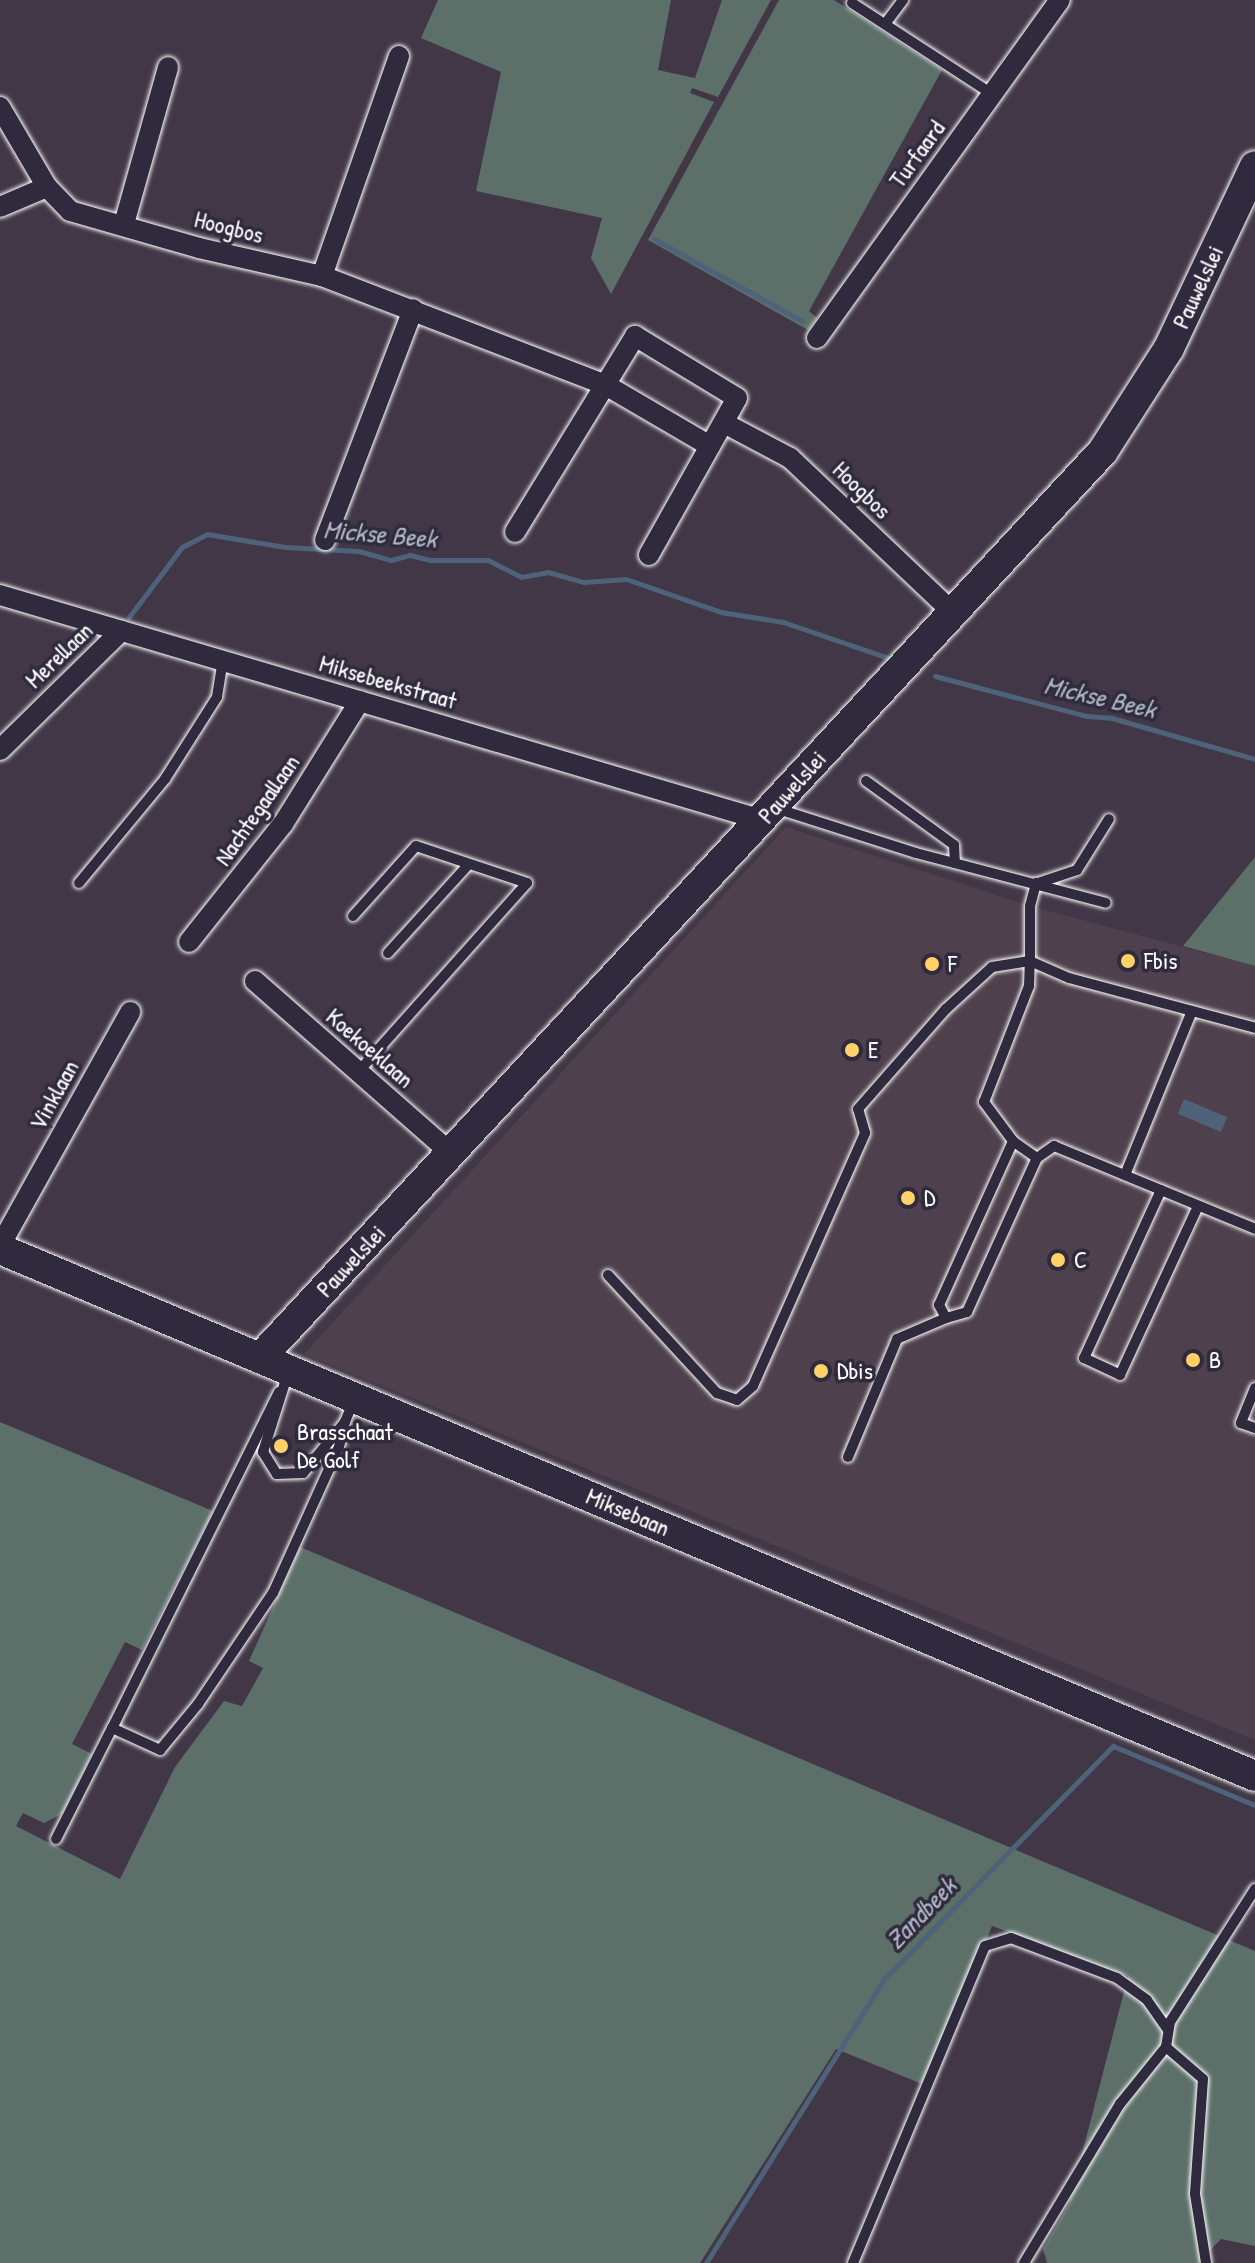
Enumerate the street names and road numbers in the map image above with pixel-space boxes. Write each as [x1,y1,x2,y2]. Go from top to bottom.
street label: Turfaard [883,115,951,193]
street label: Hoogbos [192,205,266,249]
street label: Pauwelslei [1166,241,1230,333]
street label: Hoogbos [827,455,897,525]
street label: Merellaan [19,616,99,694]
street label: Miksebeekstraat [316,649,460,715]
street label: Pauwelslei [752,745,832,829]
street label: Nachtegaallaan [208,749,306,871]
street label: Koekoeklaan [320,1002,420,1094]
street label: Vinklaan [23,1055,85,1135]
street label: Pauwelslei [310,1219,392,1303]
street label: Miksebaan [582,1482,674,1542]

